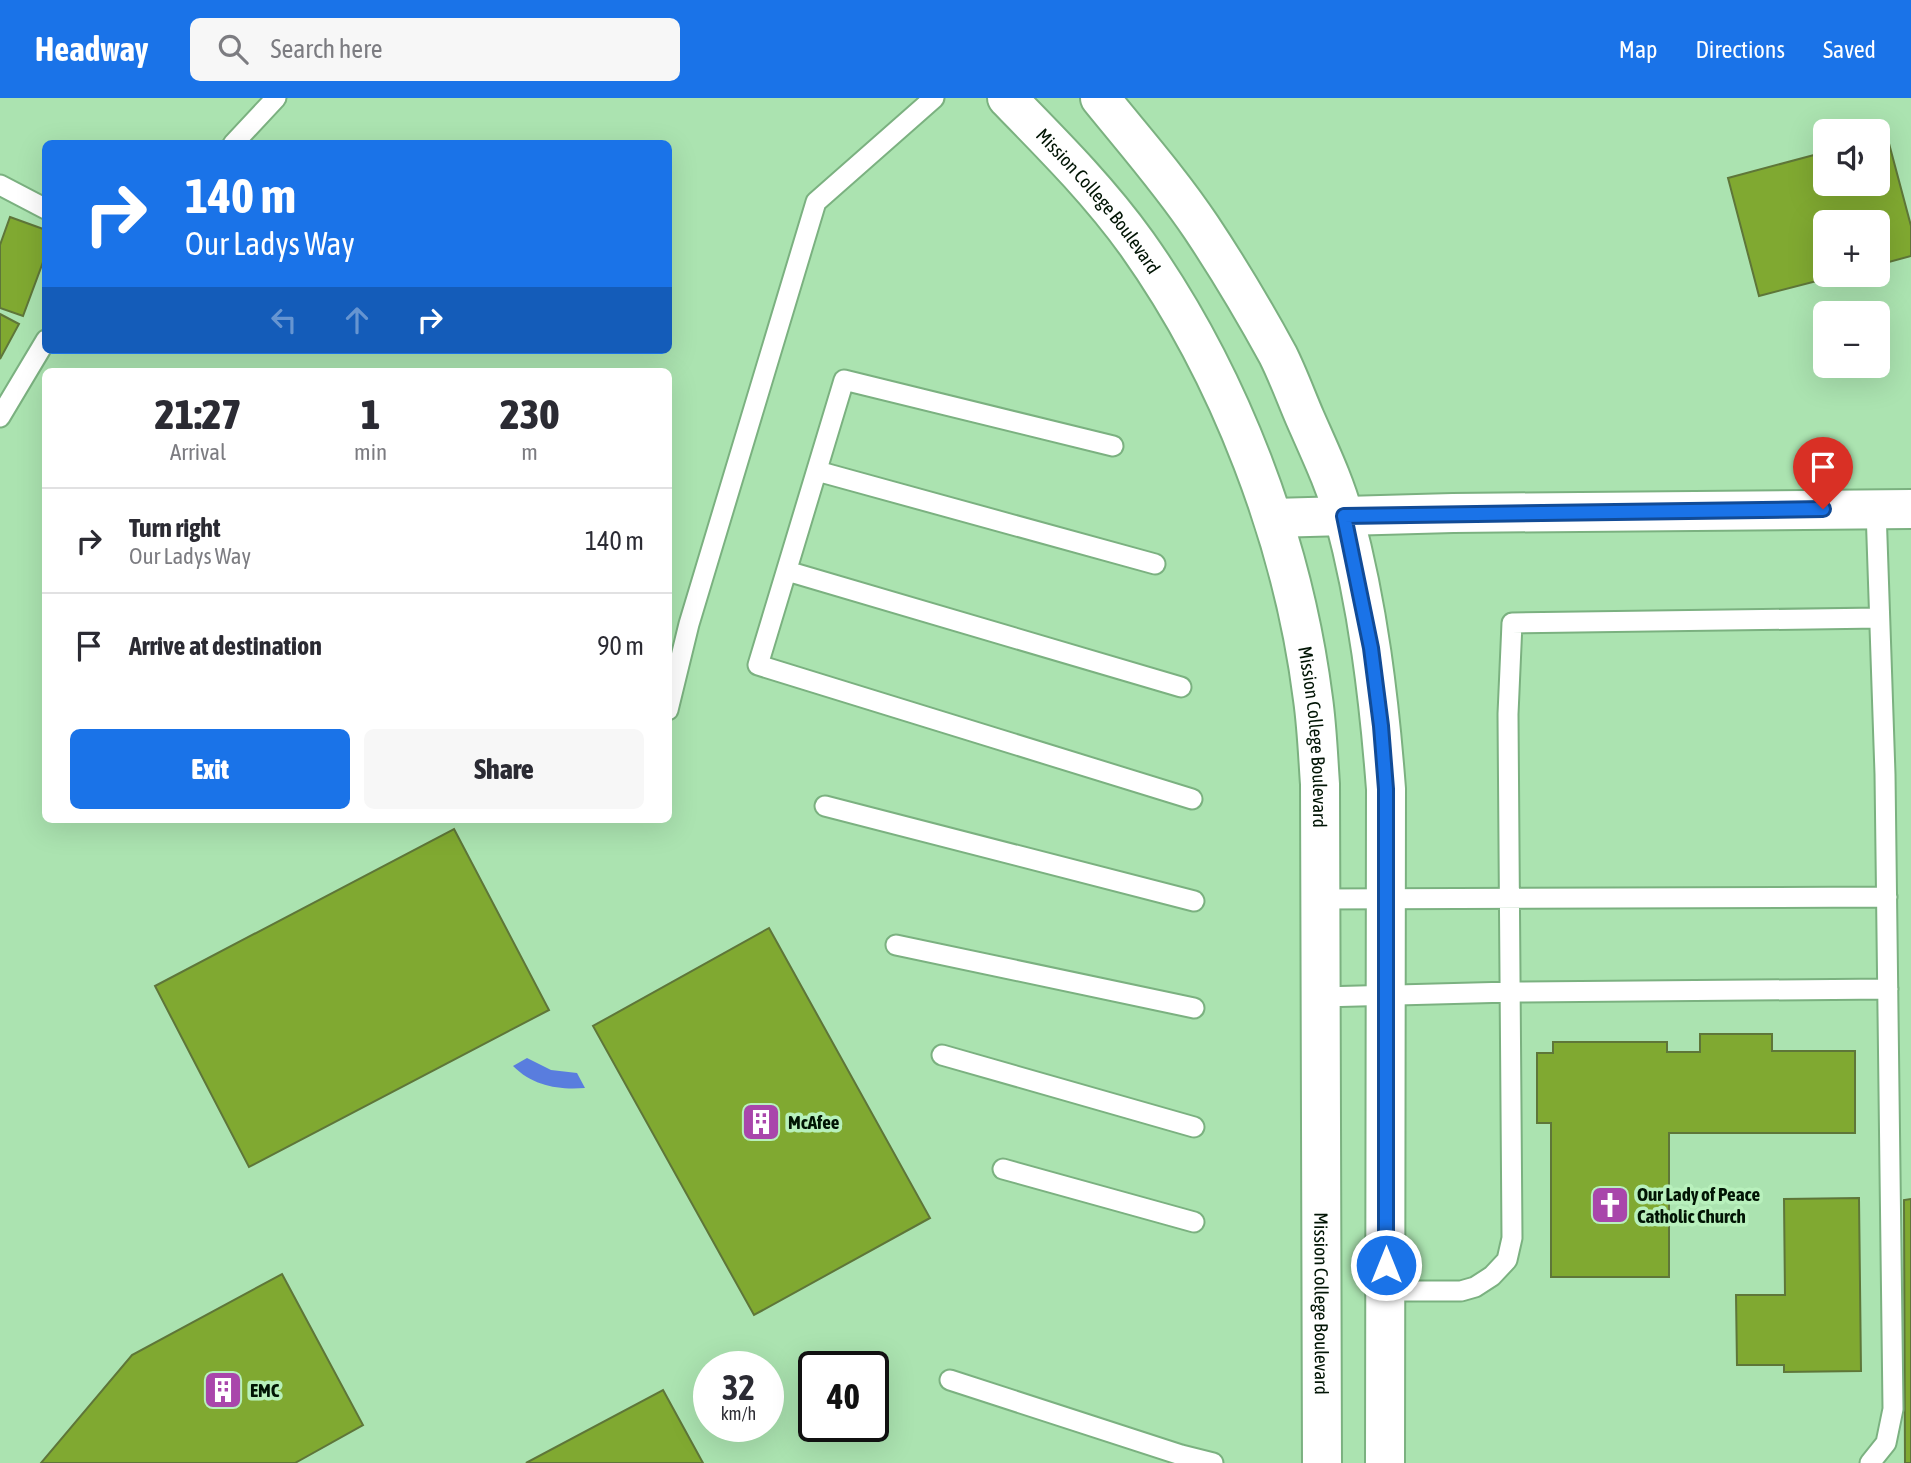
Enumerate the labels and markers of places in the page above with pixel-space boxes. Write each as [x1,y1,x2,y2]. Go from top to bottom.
pin [1793,437,1853,509]
building icon: McAfee [740,1101,782,1143]
place label: McAfee [788,1111,840,1133]
place label: Our Lady of Peace Catholic Church [1637,1183,1760,1227]
church icon: Our Lady of Peace Catholic Church [1589,1184,1631,1226]
building icon: EMC [202,1369,244,1411]
place label: EMC [250,1379,280,1401]

